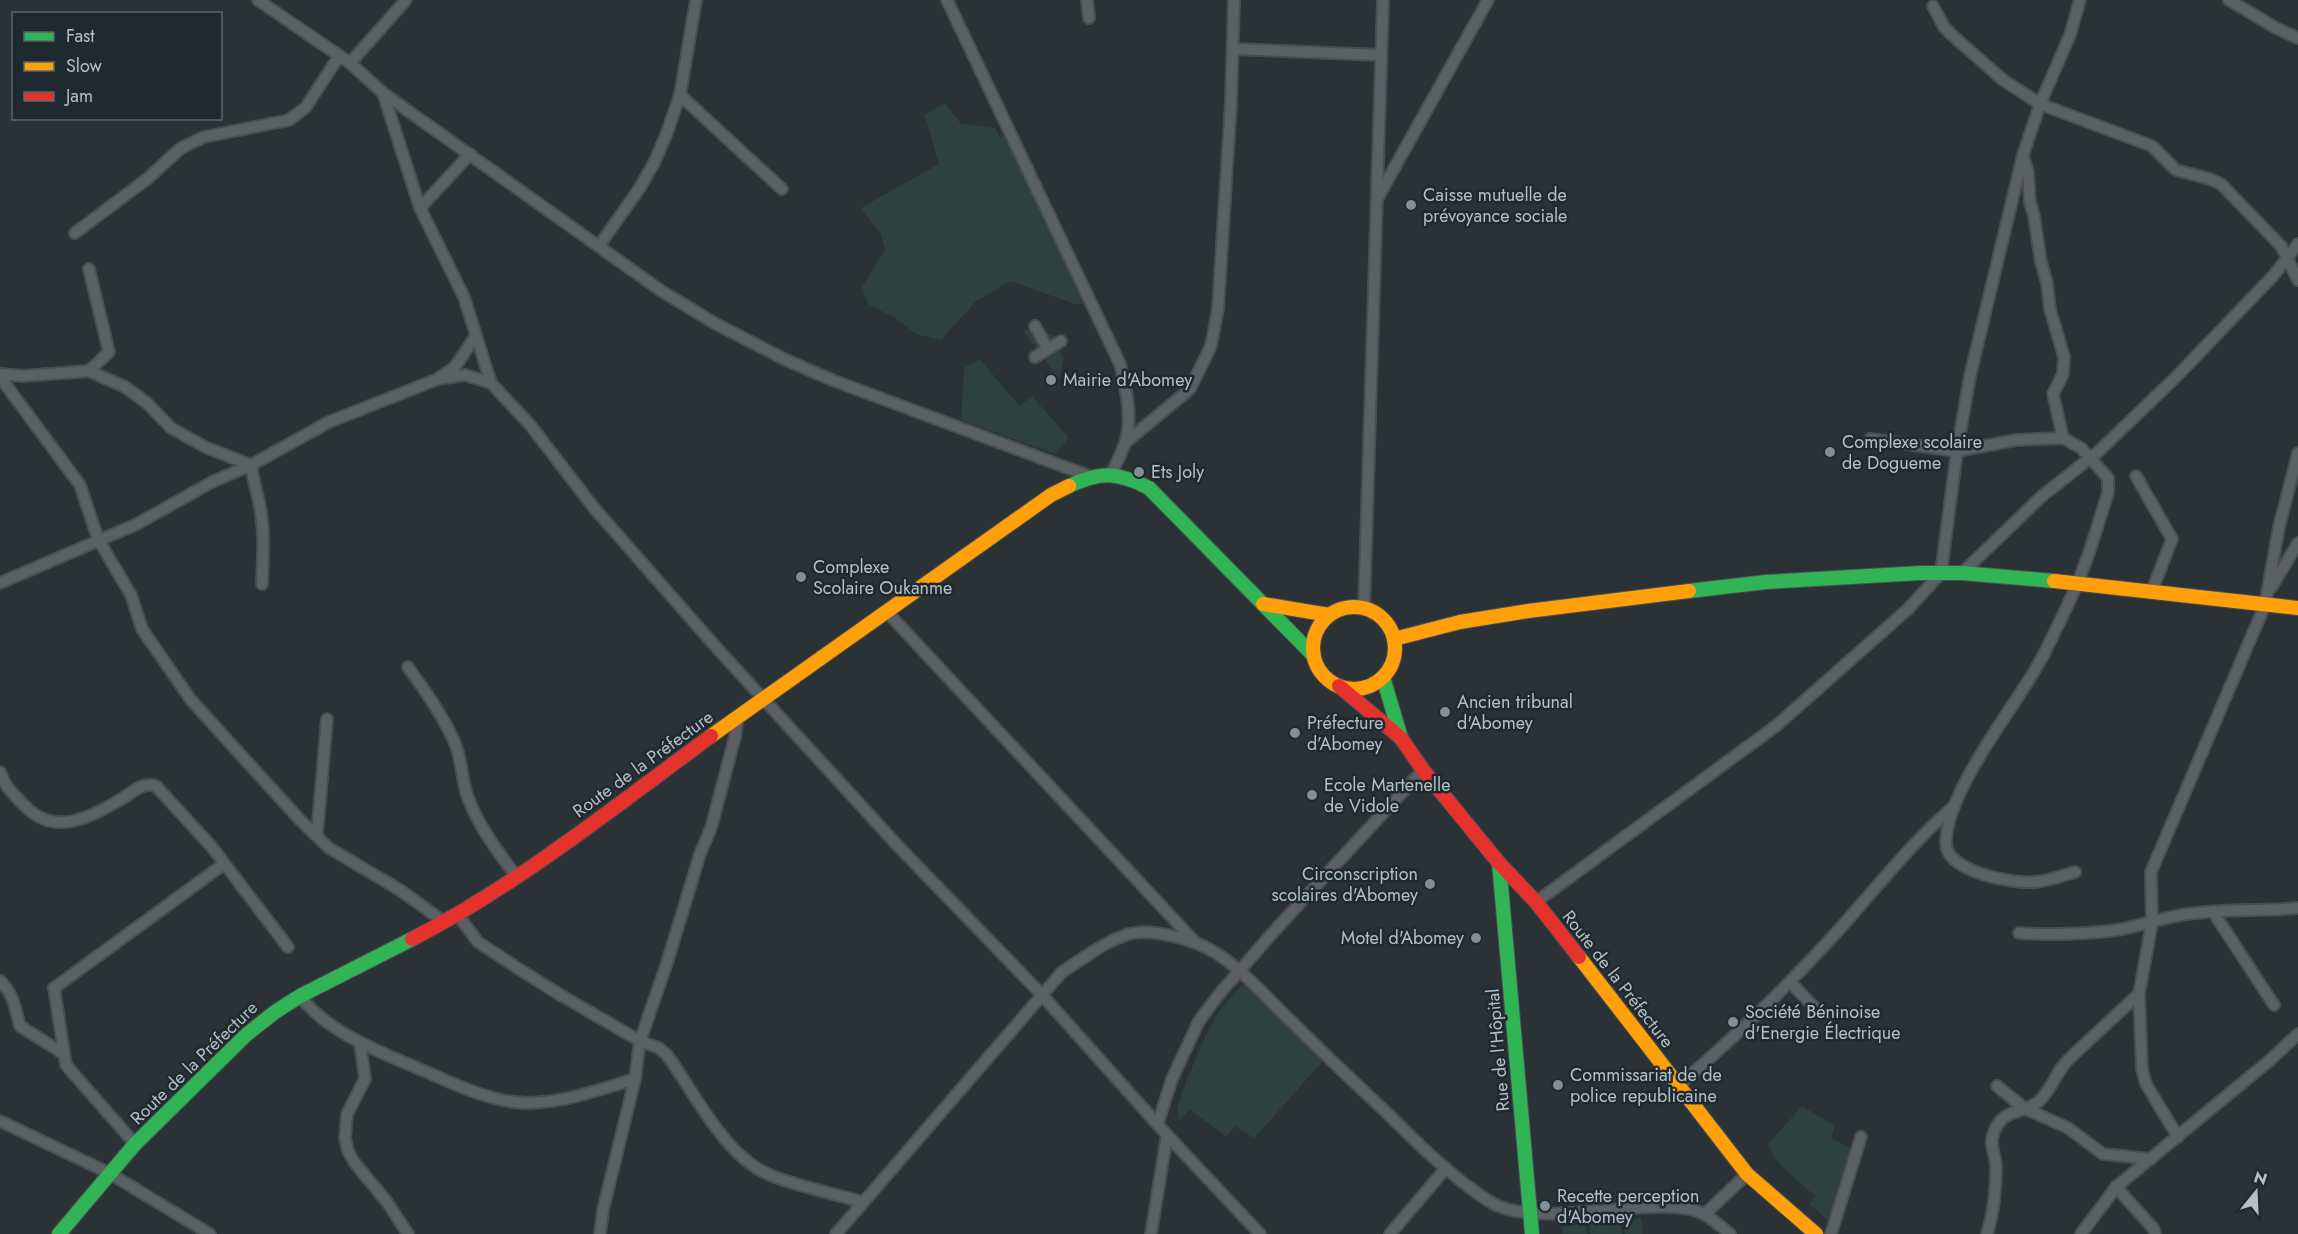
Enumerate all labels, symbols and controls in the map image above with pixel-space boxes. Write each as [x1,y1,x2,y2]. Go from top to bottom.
legend [12,12,222,120]
text: Fast [66,23,95,49]
text: Slow [66,53,103,79]
text: Jam [64,83,93,109]
place label: Caisse mutuelle de prévoyance sociale [1423,182,1567,229]
marker: Caisse mutuelle de prévoyance sociale [1404,198,1418,212]
place label: Mairie d'Abomey [1063,367,1192,393]
marker: Mairie d'Abomey [1044,373,1058,387]
place label: Complexe scolaire de Dogueme [1842,429,1982,476]
marker: Complexe scolaire de Dogueme [1823,445,1837,459]
place label: Ets Joly [1151,459,1204,485]
marker: Ets Joly [1132,465,1146,479]
place label: Complexe Scolaire Oukanme [813,554,952,601]
marker: Complexe Scolaire Oukanme [794,570,808,584]
place label: Ancien tribunal d'Abomey [1457,689,1573,736]
street label: Route de la Préfecture [567,704,719,824]
marker: Ancien tribunal d'Abomey [1438,705,1452,719]
place label: Préfecture d’Abomey [1307,710,1384,757]
marker: Préfecture d’Abomey [1288,726,1302,740]
place label: Ecole Martenelle de Vidole [1324,772,1450,819]
marker: Ecole Martenelle de Vidole [1305,788,1319,802]
place label: Circonscription scolaires d'Abomey [1271,861,1418,908]
marker: Circonscription scolaires d'Abomey [1423,877,1437,891]
street label: Route de la Préfecture [1556,905,1680,1053]
place label: Motel d'Abomey [1341,925,1464,951]
marker: Motel d'Abomey [1469,931,1483,945]
street label: Rue de l'Hôpital [1480,988,1516,1112]
street label: Route de la Préfecture [124,995,264,1131]
place label: Société Béninoise d'Energie Électrique [1745,999,1901,1046]
marker: Société Béninoise d'Energie Électrique [1726,1015,1740,1029]
place label: Commissariat de de police republicaine [1570,1062,1722,1109]
marker: Commissariat de de police republicaine [1551,1078,1565,1092]
north arrow [2226,1162,2286,1222]
text: N [2251,1165,2270,1191]
place label: Recette perception d'Abomey [1557,1183,1699,1230]
marker: Recette perception d'Abomey [1538,1199,1552,1213]

